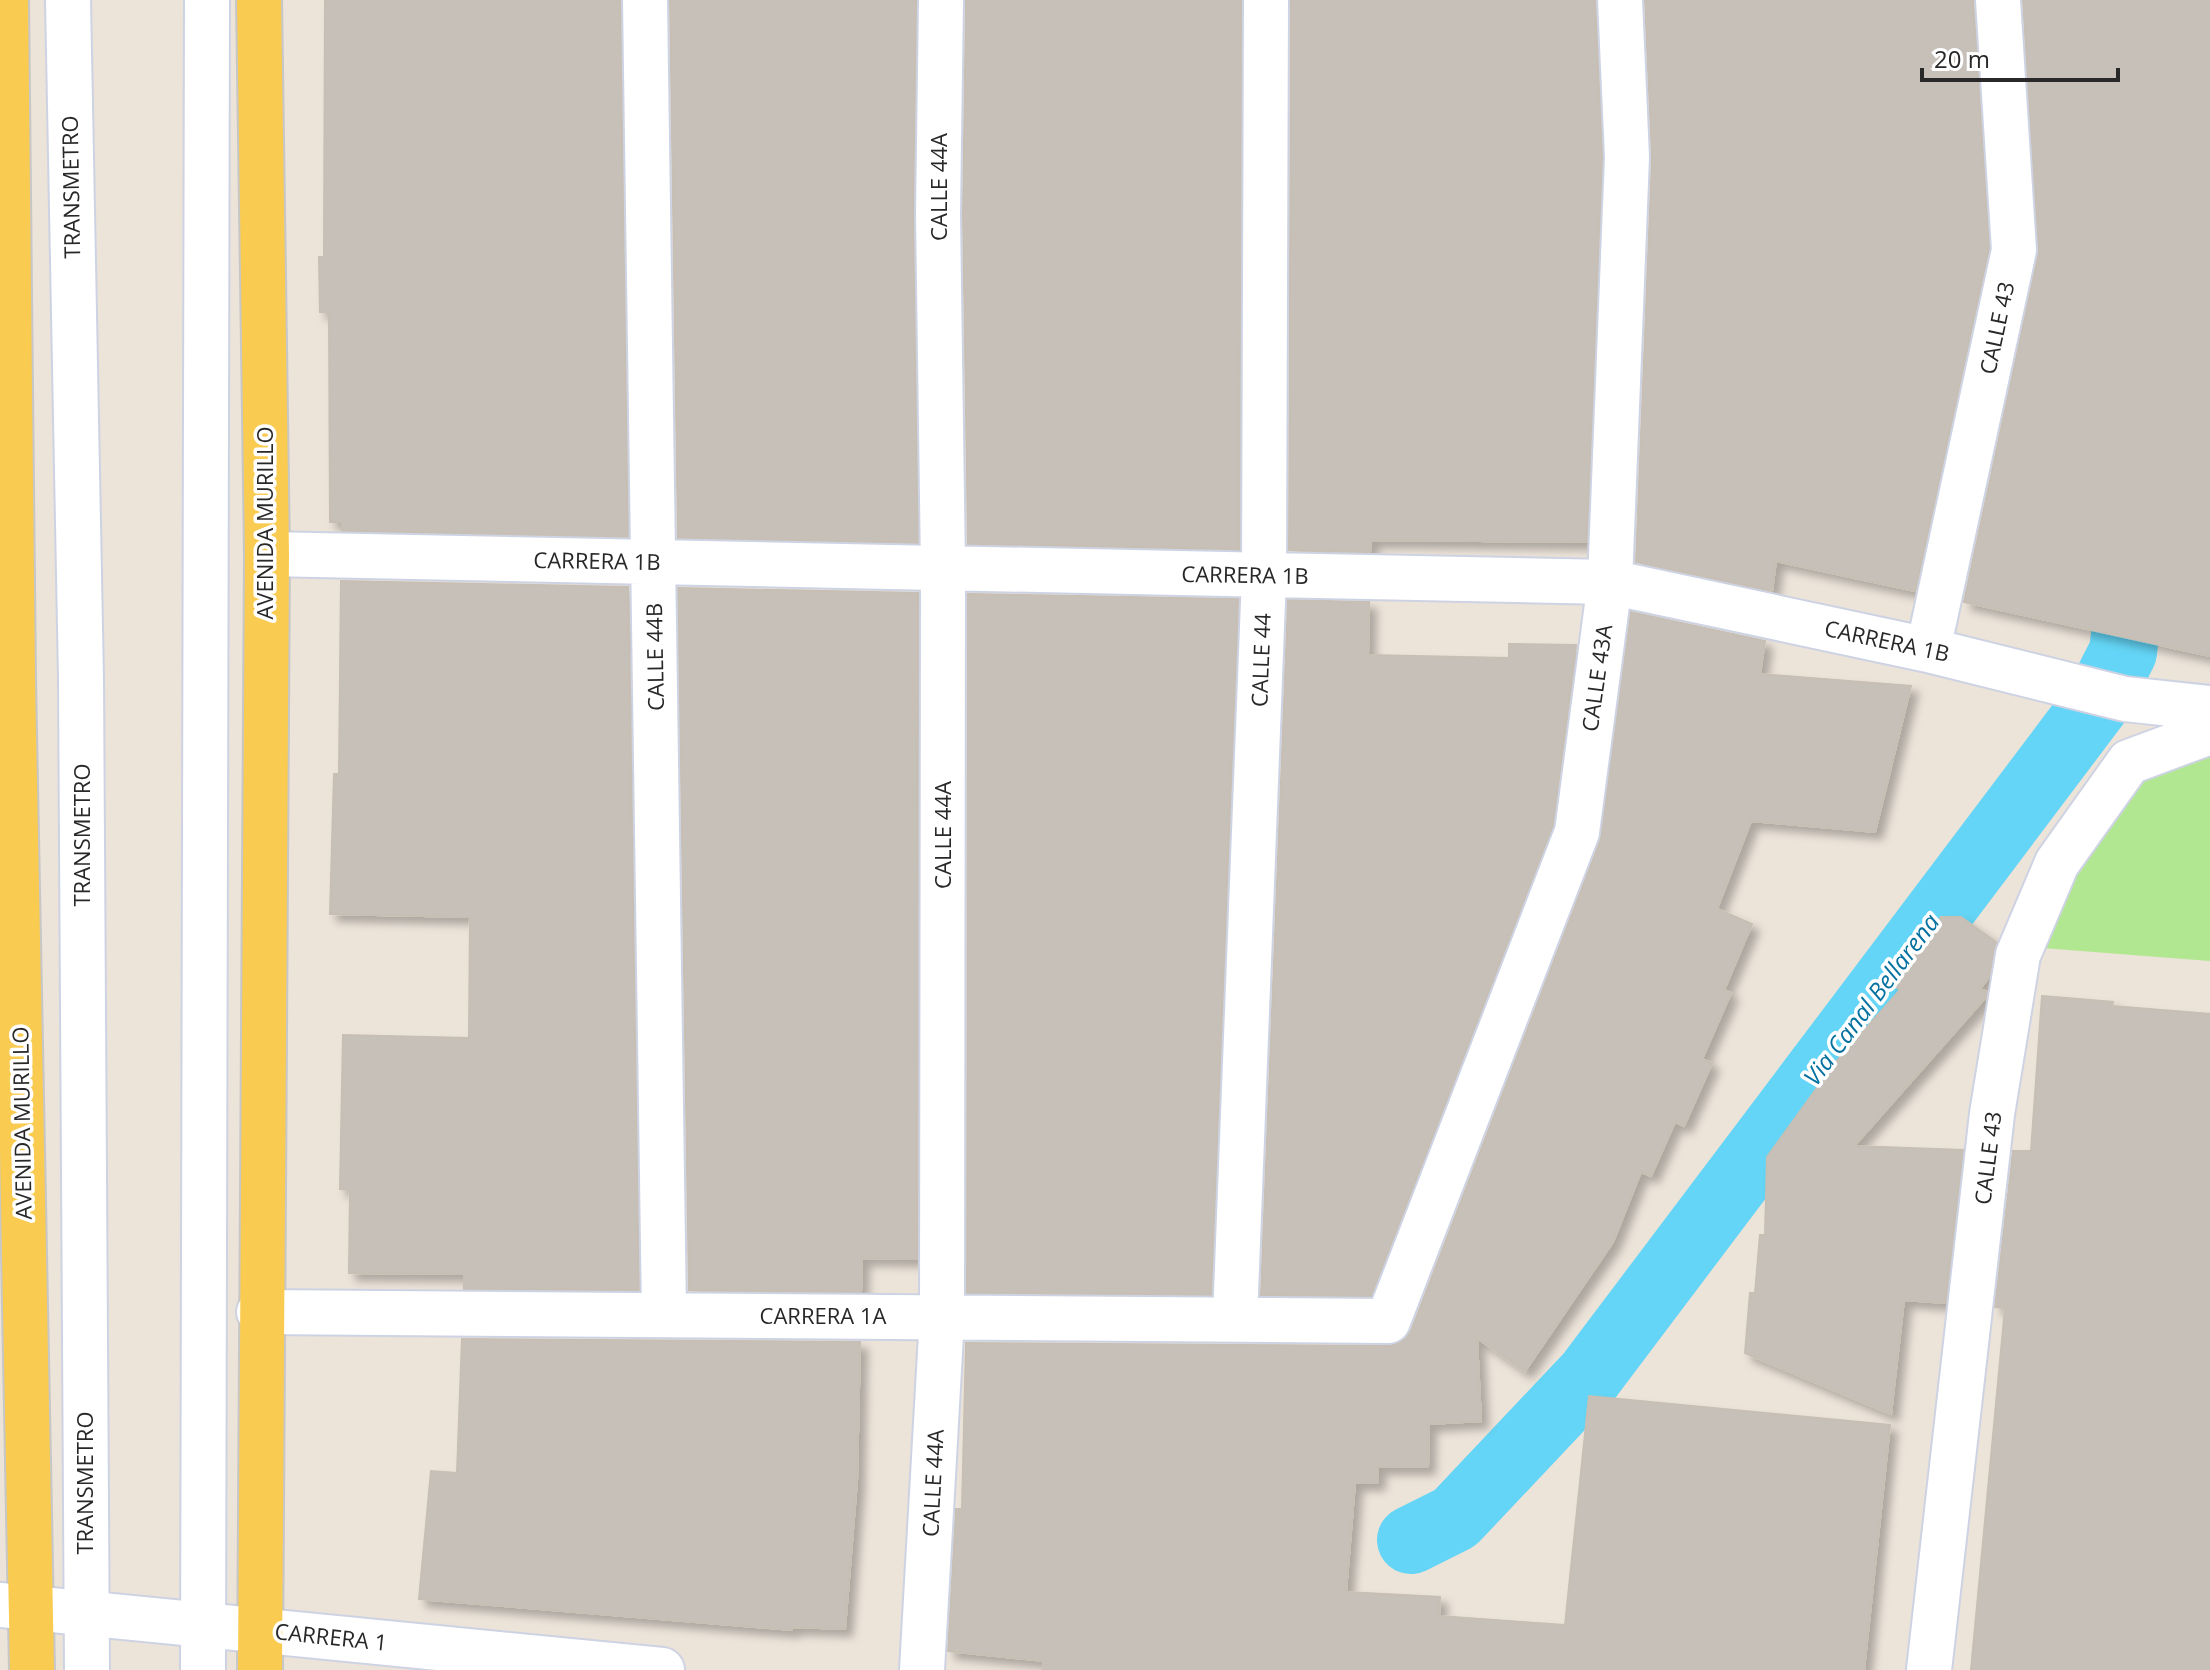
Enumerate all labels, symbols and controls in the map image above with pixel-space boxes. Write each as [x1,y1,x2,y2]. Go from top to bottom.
scale bar [1922,32,2118,82]
text: 20 m [1934,42,1990,75]
street label: TRANSMETRO [54,115,86,259]
street label: CALLE 44A [923,133,953,241]
street label: CALLE 43 [1972,279,2020,377]
street label: AVENIDA MURILLO [249,426,279,620]
street label: CARRERA 1B [533,544,661,576]
street label: CARRERA 1B [1181,558,1309,590]
street label: CALLE 44B [638,603,670,711]
street label: CALLE 44 [1243,612,1277,707]
street label: CARRERA 1B [1822,612,1953,668]
street label: CALLE 43A [1574,622,1618,733]
street label: TRANSMETRO [66,763,96,907]
street label: CALLE 44A [927,781,957,889]
water label: Via Canal Bellarena [1795,906,1947,1092]
street label: AVENIDA MURILLO [4,1026,38,1220]
street label: CALLE 43 [1966,1109,2008,1206]
street label: CARRERA 1A [760,1300,887,1330]
street label: TRANSMETRO [69,1411,99,1555]
street label: CALLE 44A [914,1428,950,1538]
street label: CARRERA 1 [273,1615,389,1657]

